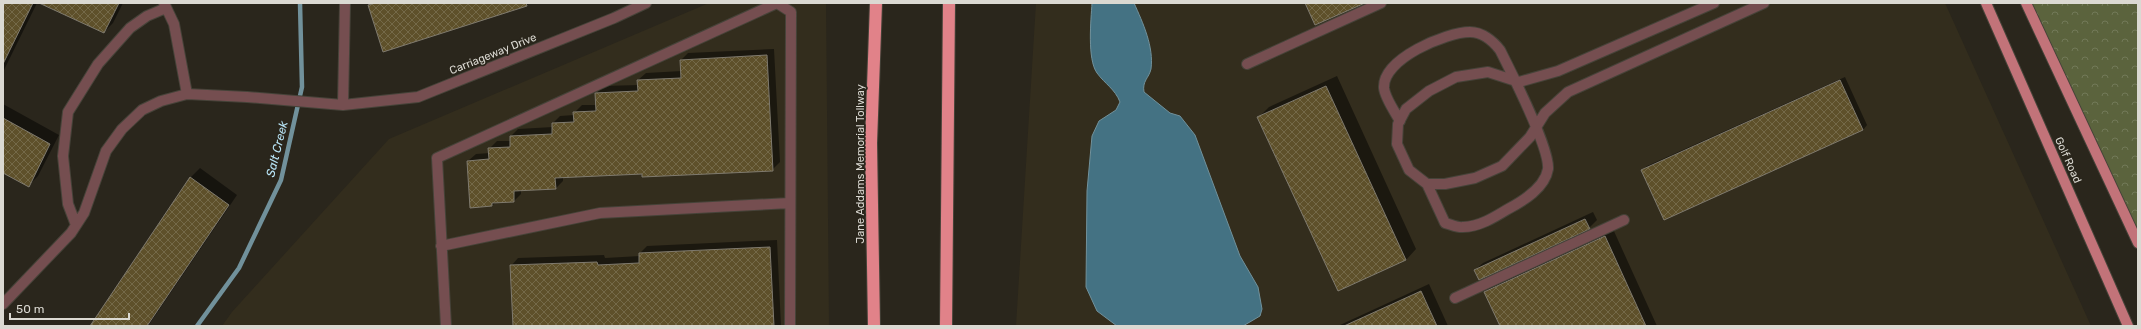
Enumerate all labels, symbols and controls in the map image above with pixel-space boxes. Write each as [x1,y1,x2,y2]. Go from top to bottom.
street label: Carriageway Drive [448,31,538,77]
street label: Jane Addams Memorial Tollway [854,84,867,244]
water label: Salt Creek [263,119,291,178]
street label: Golf Road [2052,135,2084,185]
scale bar [10,295,129,321]
text: 50 m [16,302,44,316]

